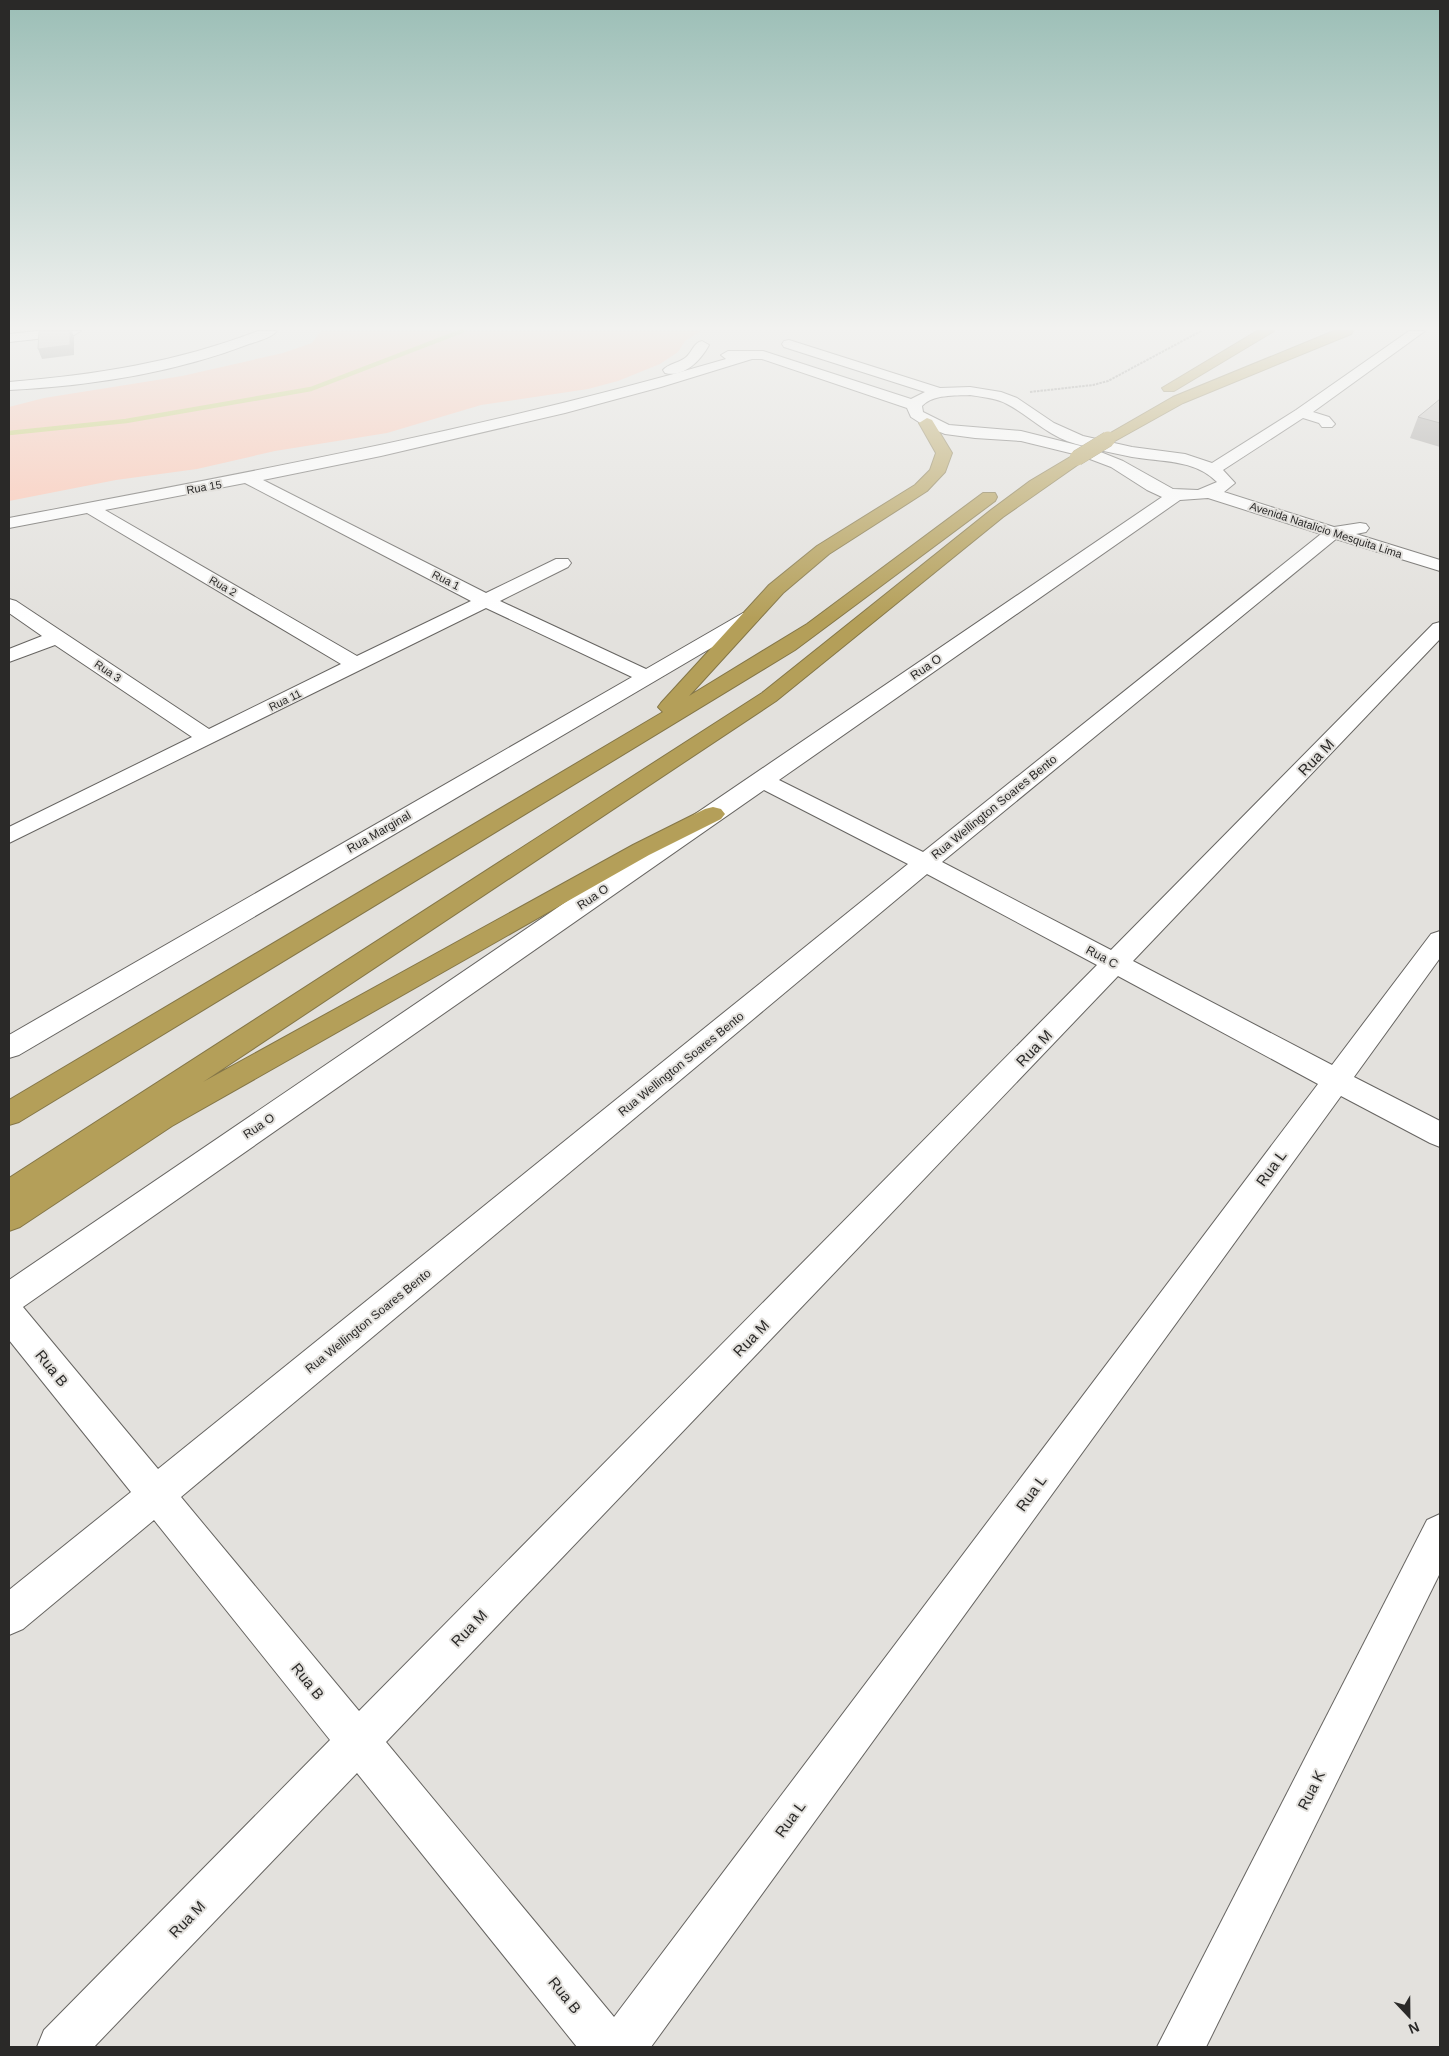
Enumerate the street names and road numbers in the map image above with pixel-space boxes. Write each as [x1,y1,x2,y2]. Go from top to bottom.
street label: Rua 15 [185,478,223,496]
street label: Avenida Natalicio Mesquita Lima [1248,500,1404,561]
street label: Rua 1 [430,568,462,592]
street label: Rua 2 [207,573,239,599]
street label: Rua O [908,651,944,683]
street label: Rua 3 [92,658,124,684]
street label: Rua 11 [267,687,303,713]
street label: Rua M [1295,735,1337,779]
street label: Rua Wellington Soares Bento [929,752,1060,862]
street label: Rua Marginal [345,808,413,856]
street label: Rua O [575,881,611,913]
street label: Rua C [1084,943,1121,971]
street label: Rua Wellington Soares Bento [616,1009,747,1119]
street label: Rua M [1013,1026,1055,1070]
street label: Rua O [241,1110,277,1142]
street label: Rua L [1252,1147,1290,1189]
street label: Rua Wellington Soares Bento [303,1266,434,1376]
street label: Rua M [730,1316,772,1360]
street label: Rua B [32,1346,72,1390]
street label: Rua L [1012,1472,1050,1514]
street label: Rua M [448,1606,490,1650]
street label: Rua B [288,1659,328,1703]
street label: Rua K [1294,1768,1328,1812]
street label: Rua L [771,1798,809,1840]
street label: Rua M [166,1897,208,1941]
street label: Rua B [545,1973,585,2017]

